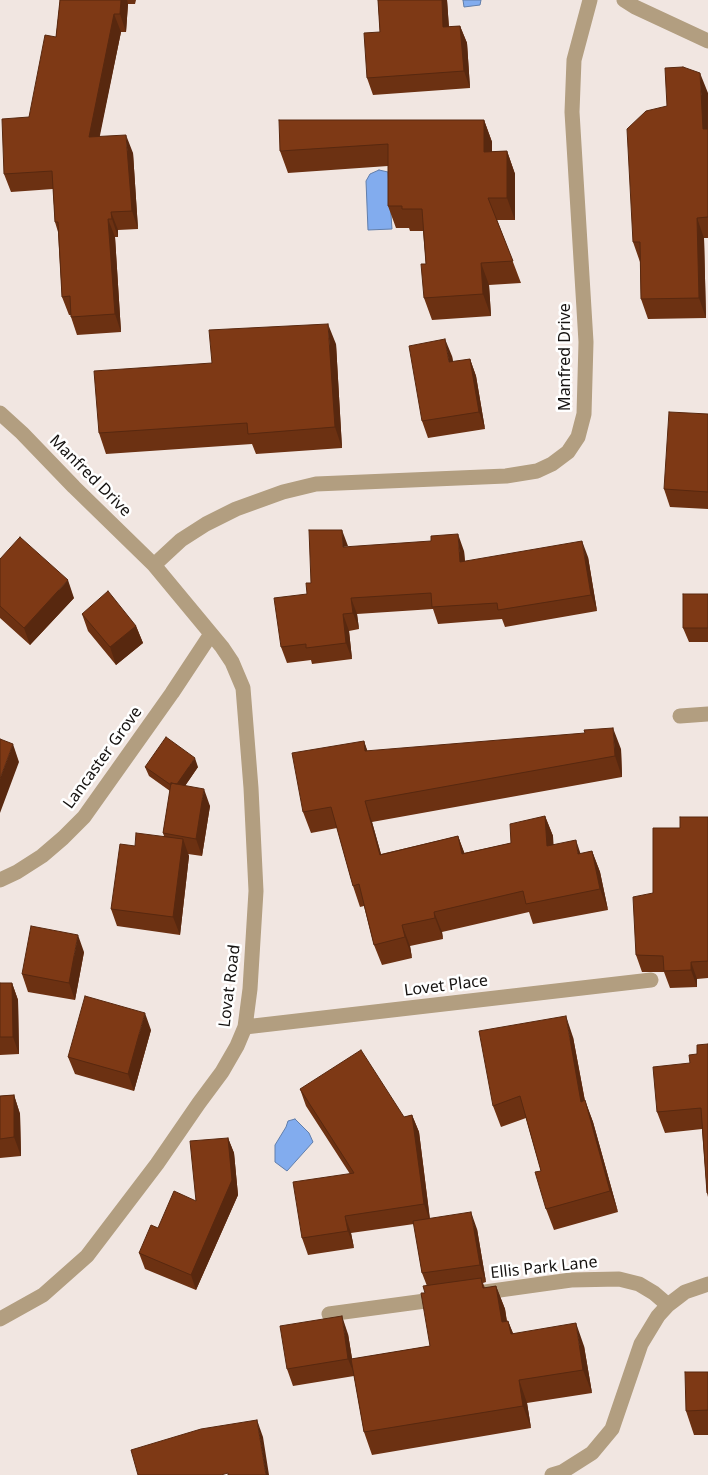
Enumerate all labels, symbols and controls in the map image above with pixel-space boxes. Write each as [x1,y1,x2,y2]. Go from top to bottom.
street label: Manfred Drive [555,303,575,411]
street label: Manfred Drive [45,431,135,521]
street label: Lancaster Grove [60,703,146,813]
street label: Lovat Road [215,944,245,1028]
street label: Lovet Place [403,971,489,1001]
street label: Ellis Park Lane [490,1253,598,1283]

